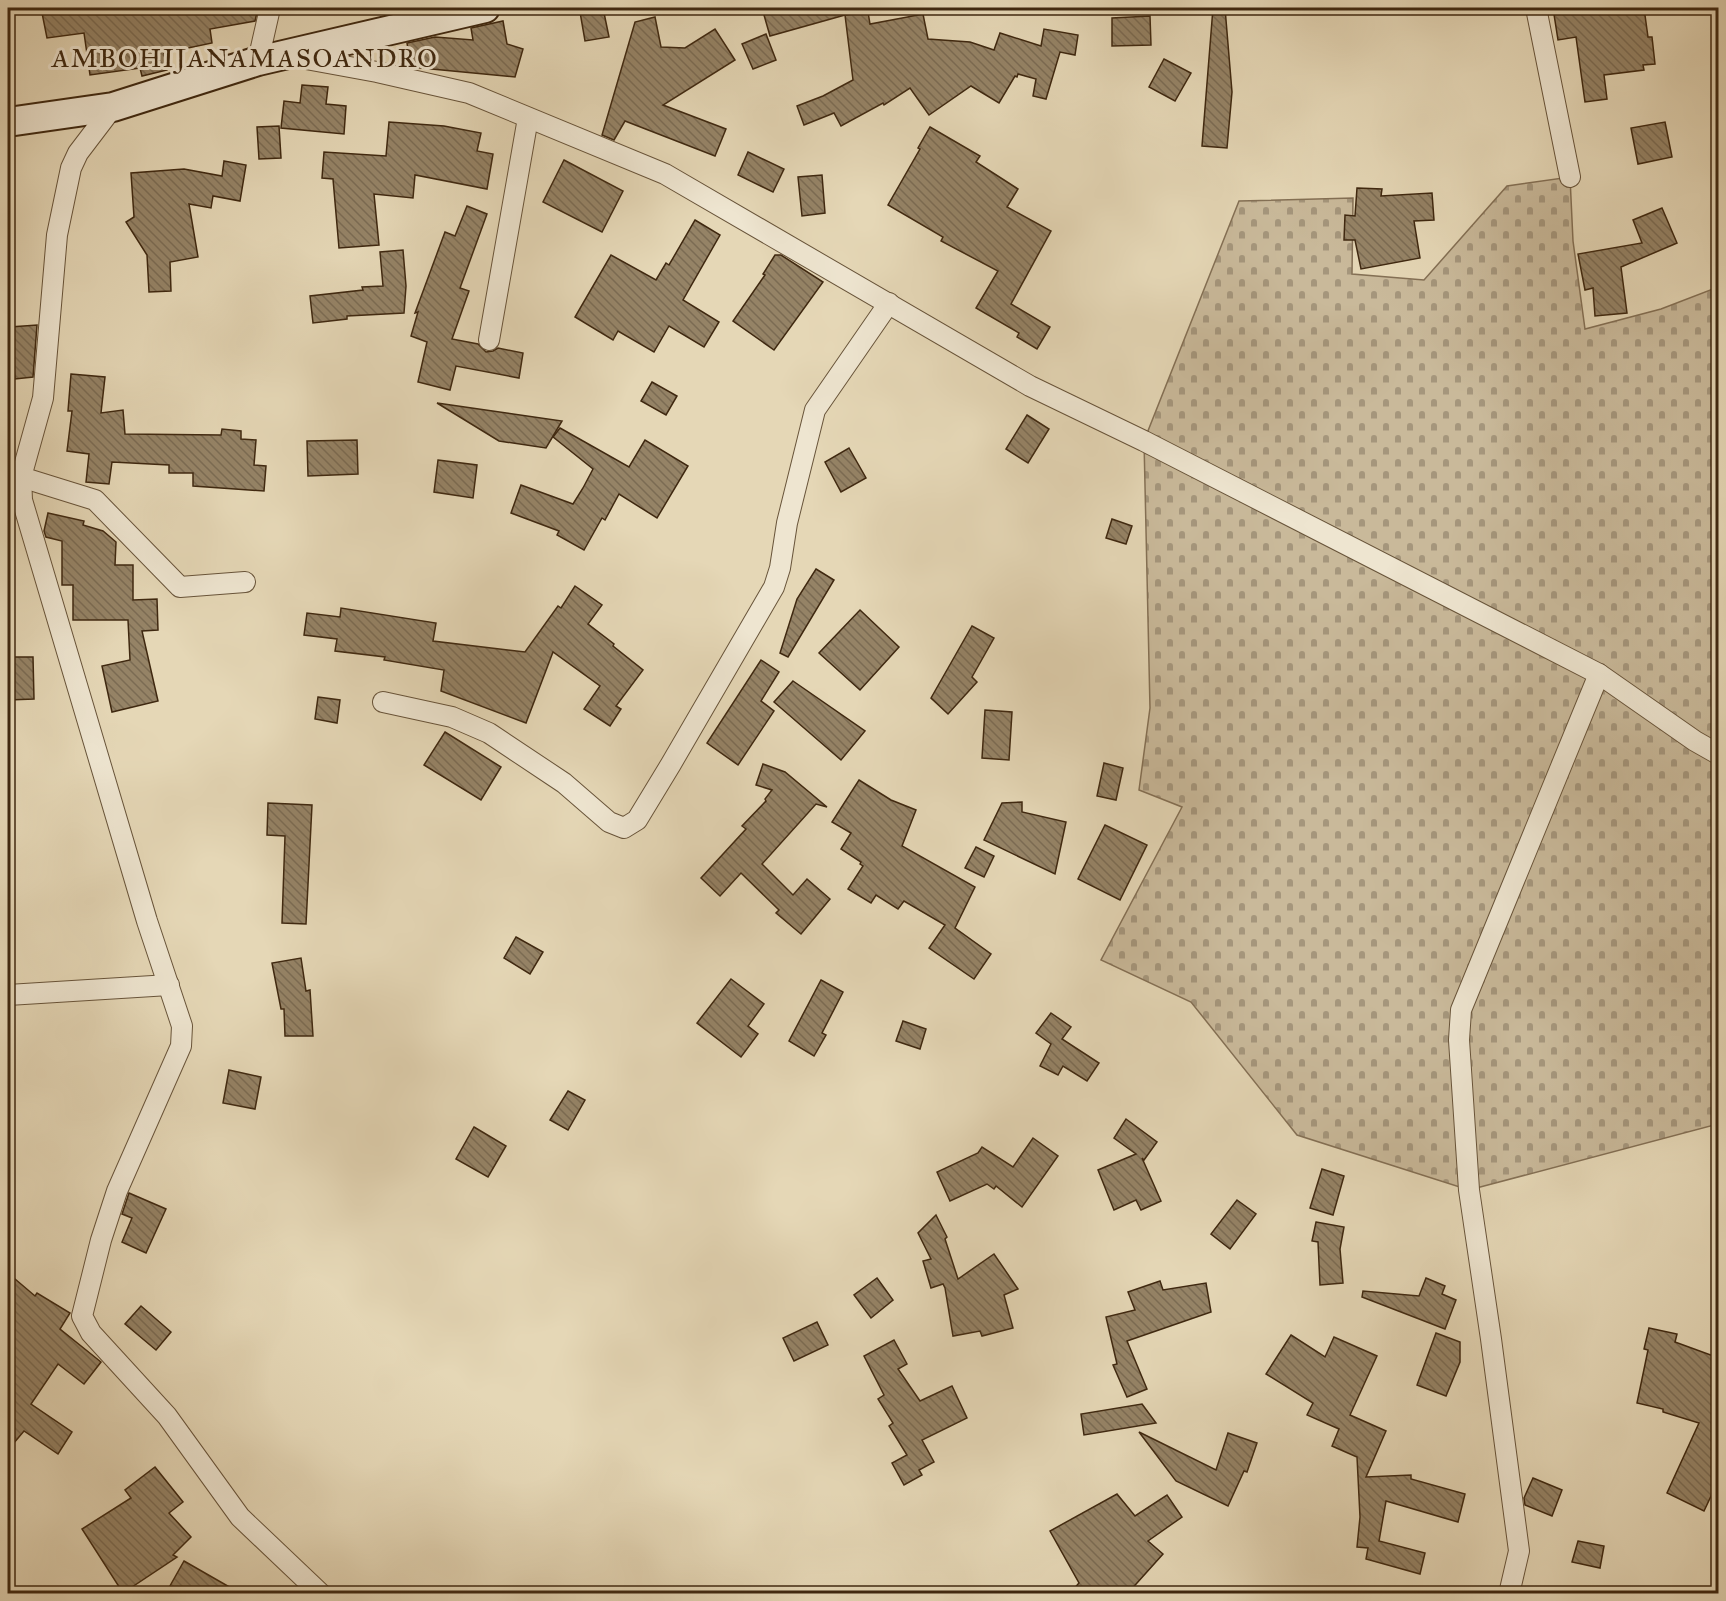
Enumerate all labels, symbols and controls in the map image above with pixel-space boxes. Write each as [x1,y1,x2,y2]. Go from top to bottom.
district label: AMBOHIJANAMASOANDRO [51,42,438,74]

